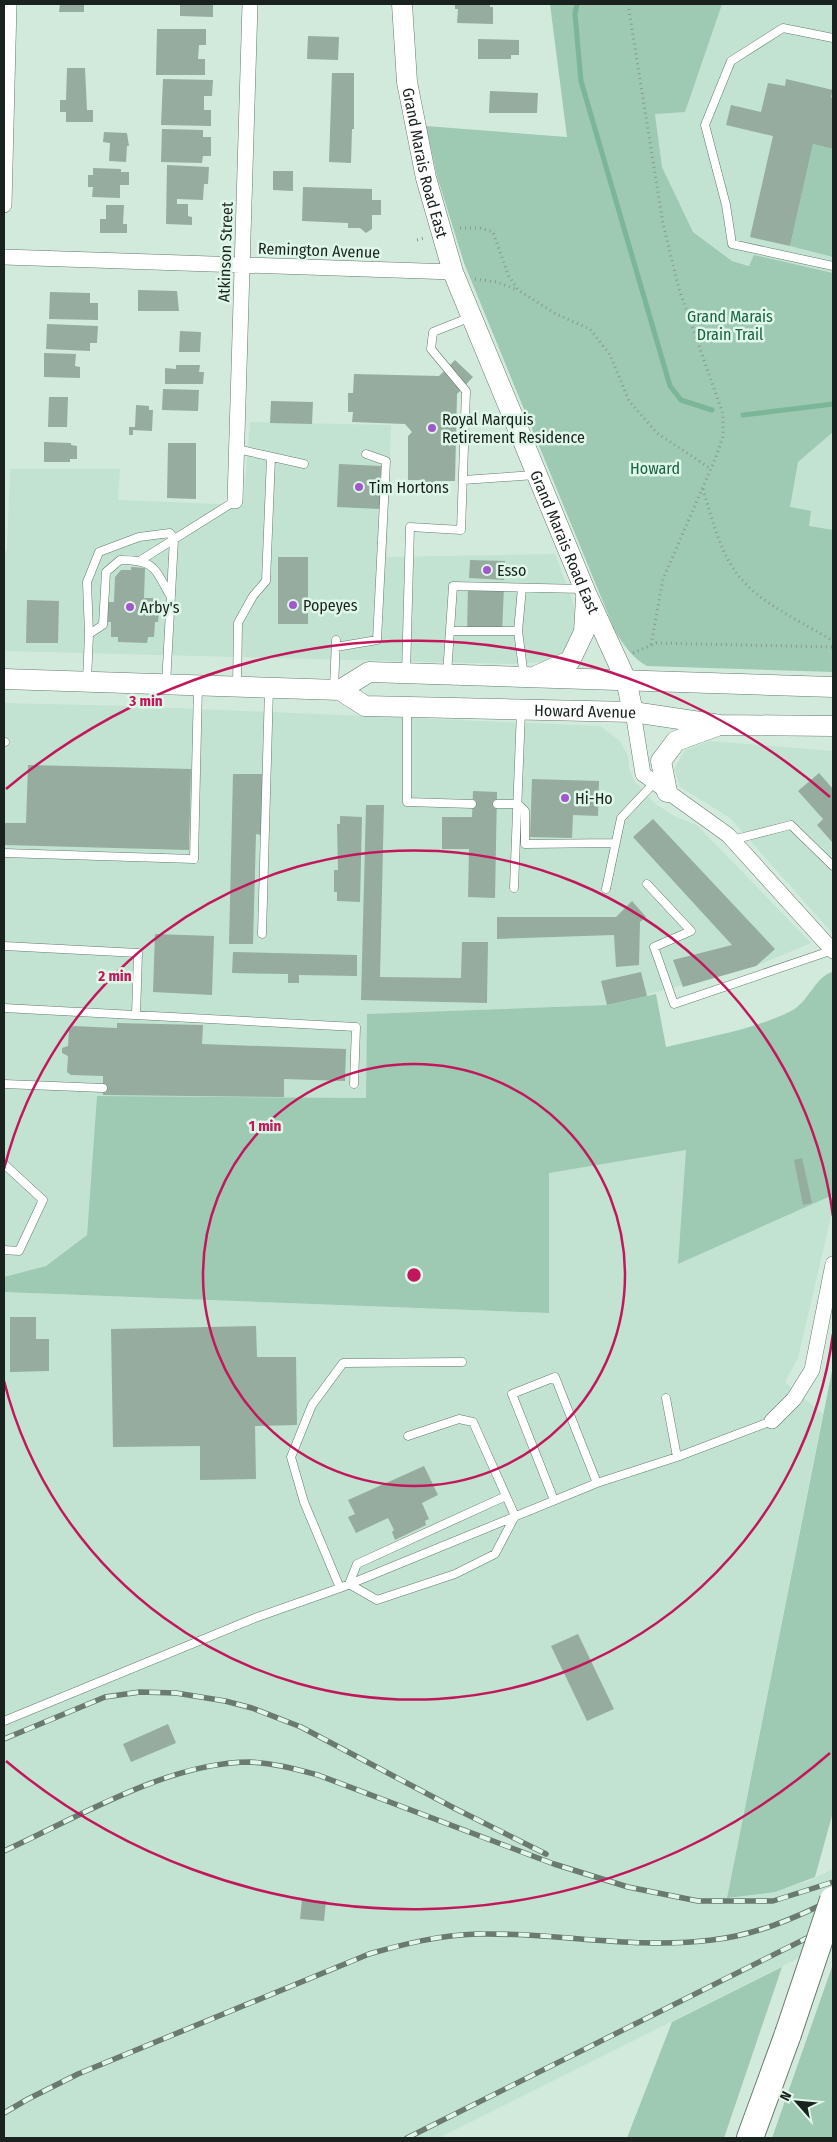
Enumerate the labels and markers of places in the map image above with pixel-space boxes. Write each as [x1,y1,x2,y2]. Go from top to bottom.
place label: Royal Marquis Retirement Residence [442,410,585,447]
marker: Royal Marquis Retirement Residence [426,422,438,434]
place label: Tim Hortons [369,478,449,497]
marker: Tim Hortons [353,481,365,493]
place label: Esso [497,561,526,580]
marker: Esso [481,564,493,576]
place label: Popeyes [303,596,358,615]
place label: Arby's [140,598,180,617]
marker: Popeyes [287,599,299,611]
marker: Arby's [124,601,136,613]
place label: Hi-Ho [575,789,613,808]
marker: Hi-Ho [559,792,571,804]
centre of rings [405,1266,423,1284]

